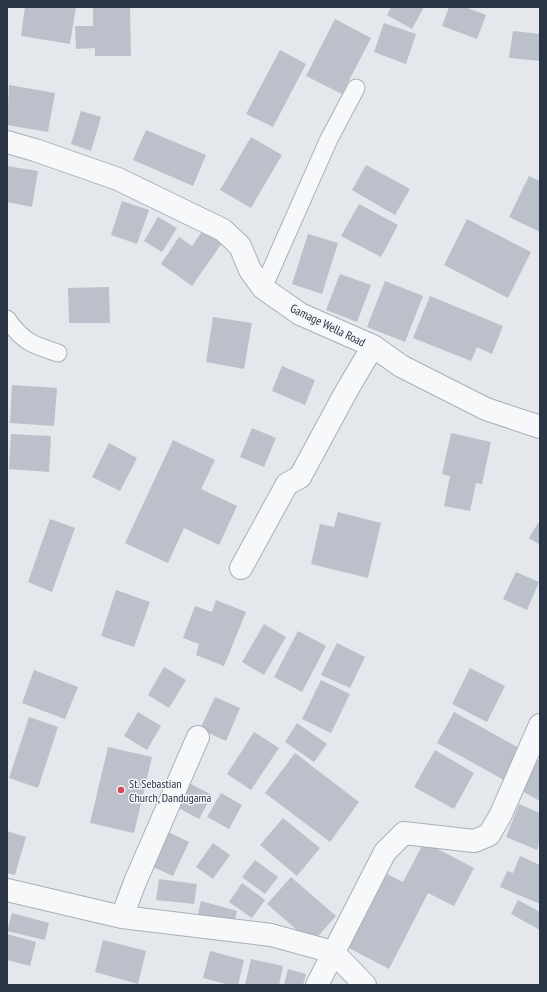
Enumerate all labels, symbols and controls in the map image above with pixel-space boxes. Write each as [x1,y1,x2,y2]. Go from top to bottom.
street label: Gamage Wella Road [288,300,368,350]
place label: St. Sebastian Church, Dandugama [129,776,211,805]
marker: St. Sebastian Church, Dandugama [116,785,126,795]

